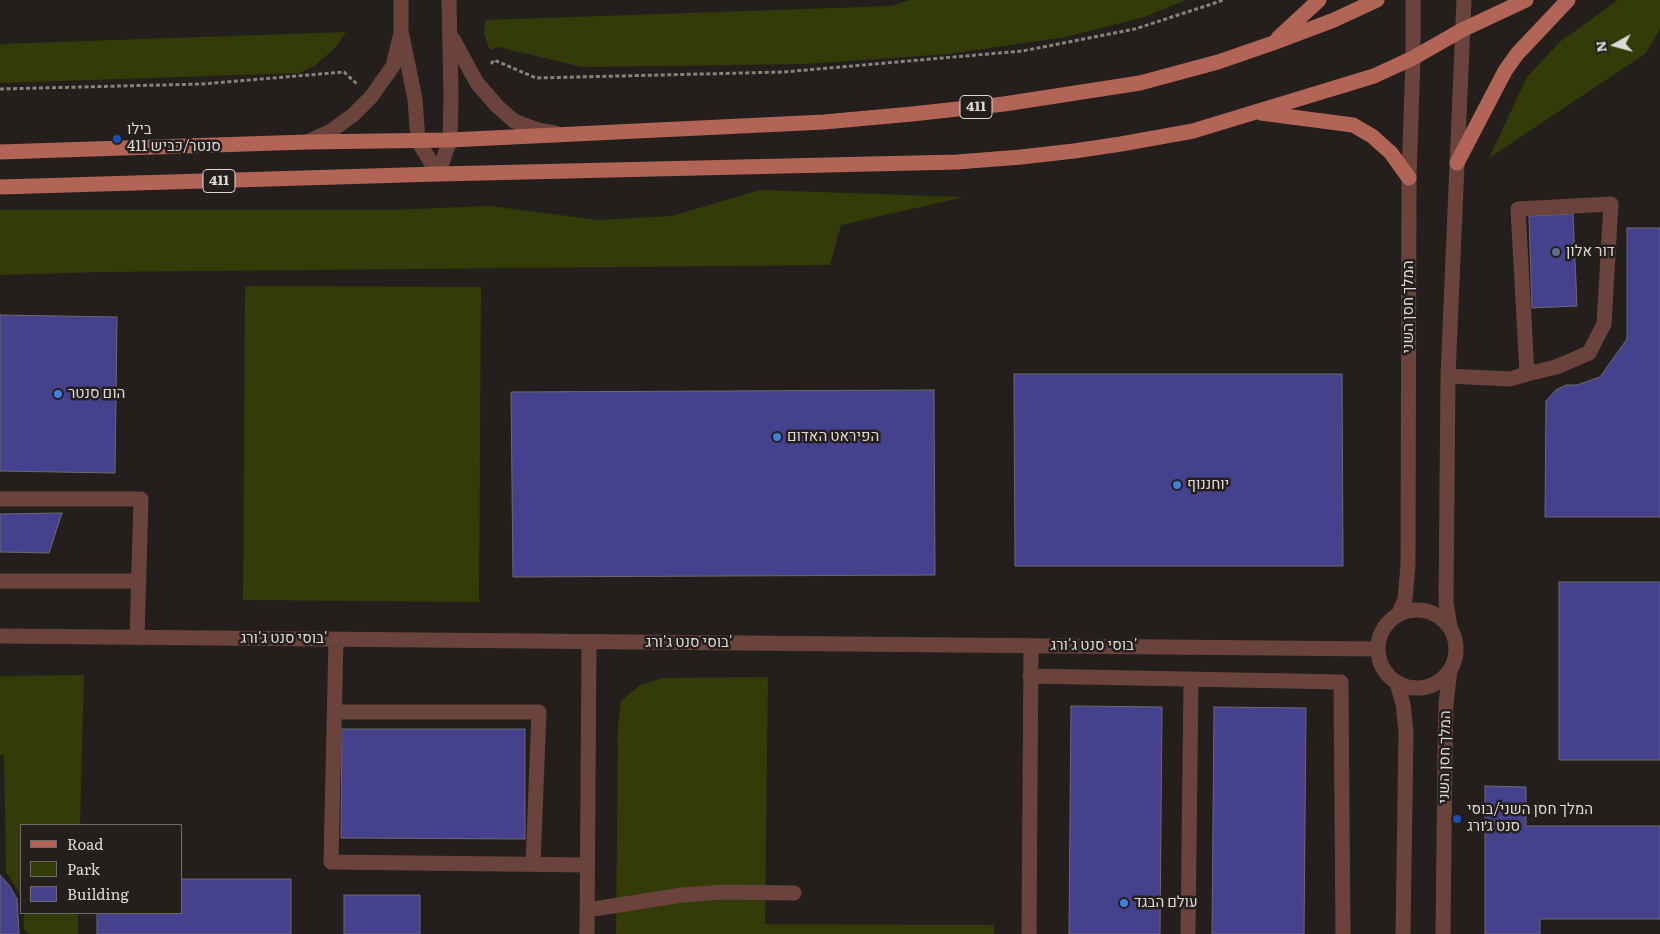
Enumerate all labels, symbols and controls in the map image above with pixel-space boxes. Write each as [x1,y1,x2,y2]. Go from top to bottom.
north arrow [1590,20,1640,70]
text: N [1589,40,1611,54]
road number: 411 [960,95,992,118]
place label: בילו סנטר/כביש 411 [127,121,221,156]
marker: בילו סנטר/כביש 411 [111,133,123,145]
road number: 411 [203,170,235,192]
place label: דור אלון [1566,243,1615,261]
marker: דור אלון [1550,246,1562,258]
street label: המלך חסן השני [1400,260,1418,354]
place label: הום סנטר [68,385,125,403]
marker: הום סנטר [52,388,64,400]
place label: הפיראט האדום [787,428,879,446]
marker: הפיראט האדום [771,431,783,443]
place label: יוחננוף [1187,476,1229,494]
marker: יוחננוף [1171,479,1183,491]
street label: בוסי סנט ג'ורג' [240,630,328,648]
street label: בוסי סנט ג'ורג' [645,634,733,652]
street label: בוסי סנט ג'ורג' [1050,637,1138,655]
street label: המלך חסן השני [1435,710,1455,804]
place label: המלך חסן השני/בוסי סנט ג׳ורג [1467,801,1593,836]
marker: המלך חסן השני/בוסי סנט ג׳ורג [1451,813,1463,825]
legend [20,824,182,914]
text: Road [67,832,103,855]
text: Park [67,857,100,880]
text: Building [67,882,129,905]
place label: עולם הבגד [1134,894,1198,912]
marker: עולם הבגד [1118,897,1130,909]

